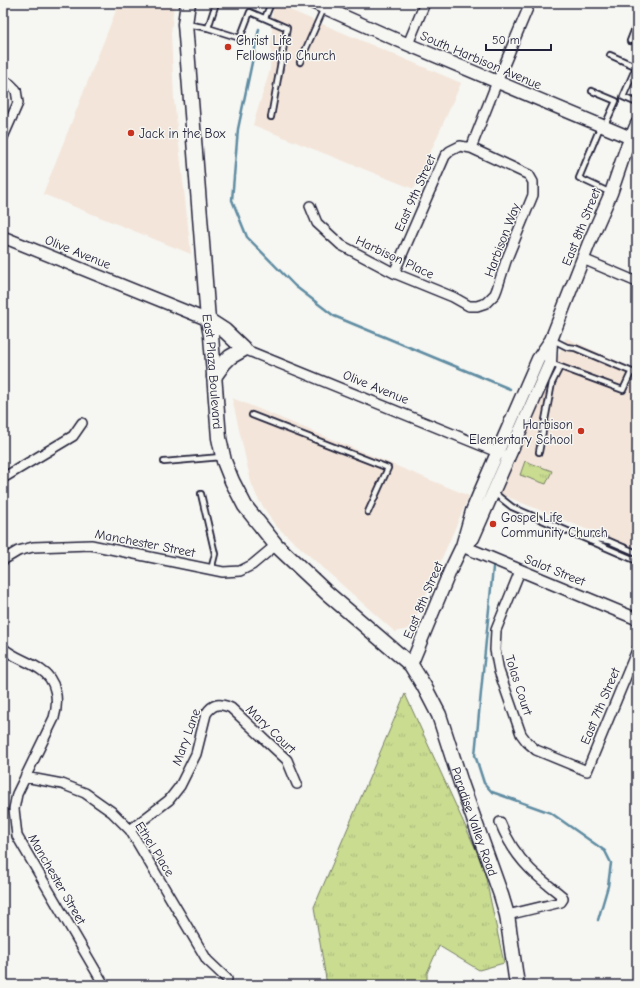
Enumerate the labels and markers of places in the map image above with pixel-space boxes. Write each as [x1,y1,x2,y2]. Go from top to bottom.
place label: Christ Life Fellowship Church [236,33,336,63]
marker: Christ Life Fellowship Church [223,42,233,52]
place label: Jack in the Box [139,126,226,141]
marker: Jack in the Box [126,128,136,138]
place label: Harbison Elementary School [469,417,573,447]
marker: Harbison Elementary School [576,426,586,436]
place label: Gospel Life Community Church [501,510,608,540]
marker: Gospel Life Community Church [488,519,498,529]

